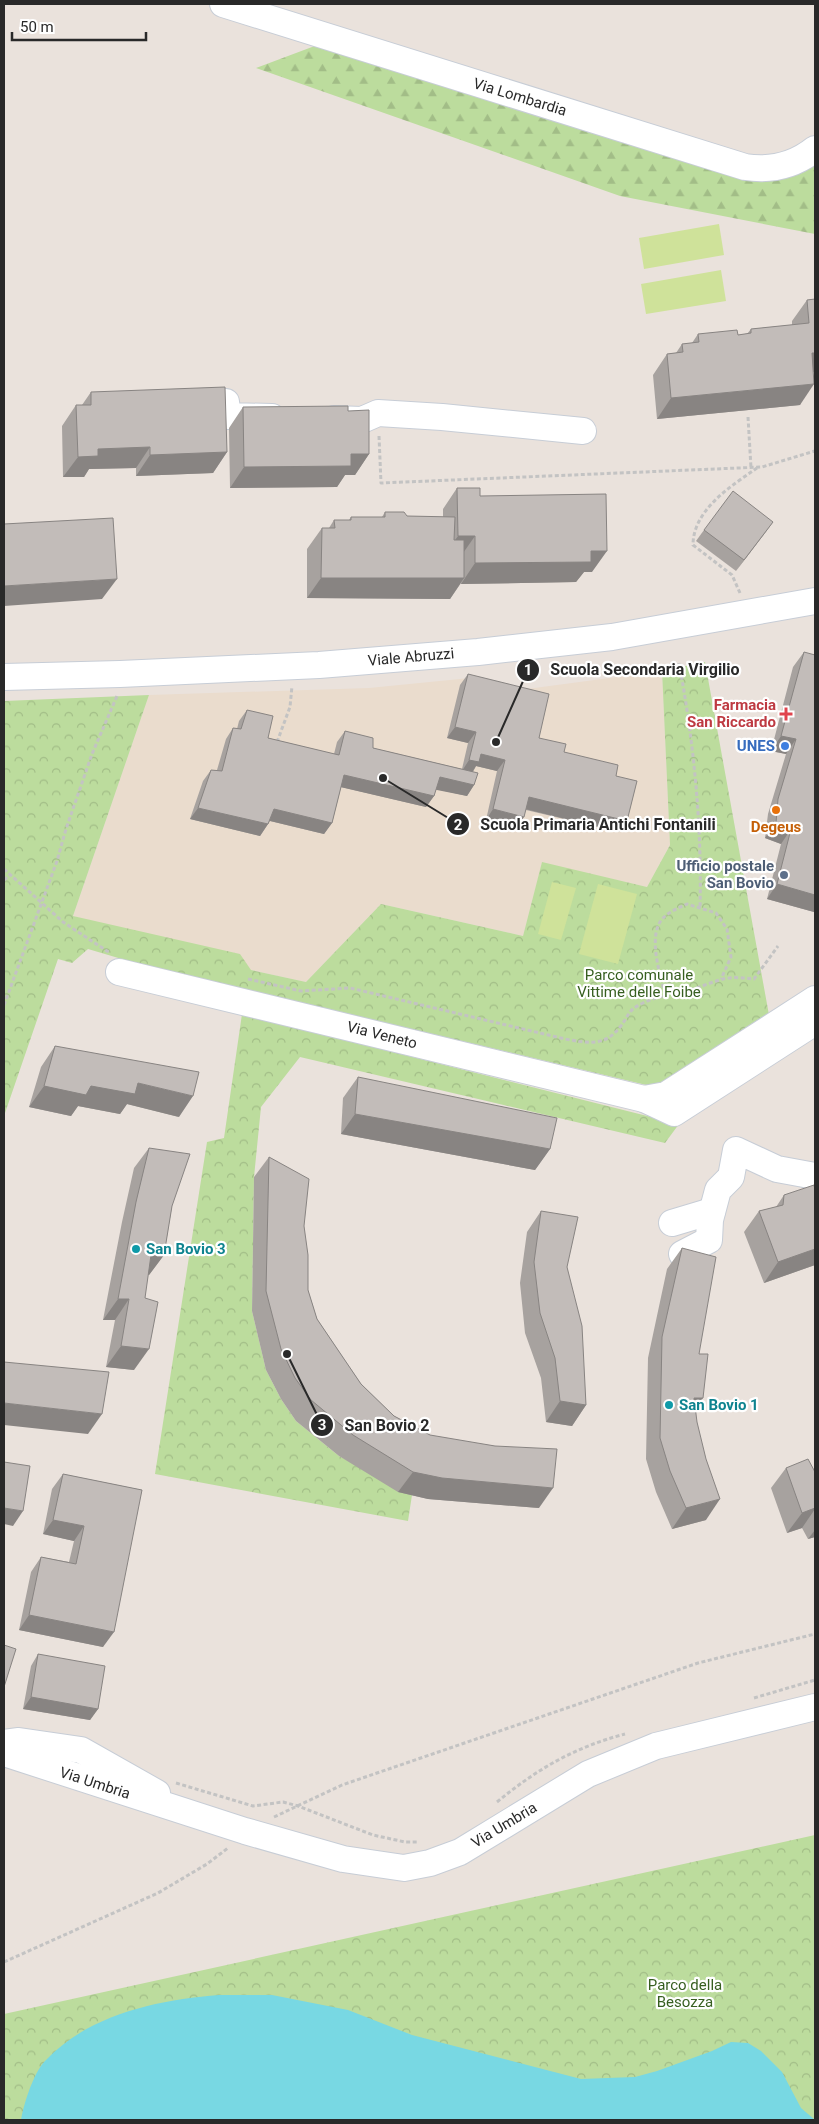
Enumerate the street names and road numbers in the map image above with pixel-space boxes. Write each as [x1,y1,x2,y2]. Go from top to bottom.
street label: Via Lombardia [471,74,569,120]
street label: Viale Abruzzi [367,644,455,670]
street label: Via Veneto [345,1018,419,1052]
street label: Via Umbria [57,1763,133,1803]
street label: Via Umbria [468,1798,540,1852]

